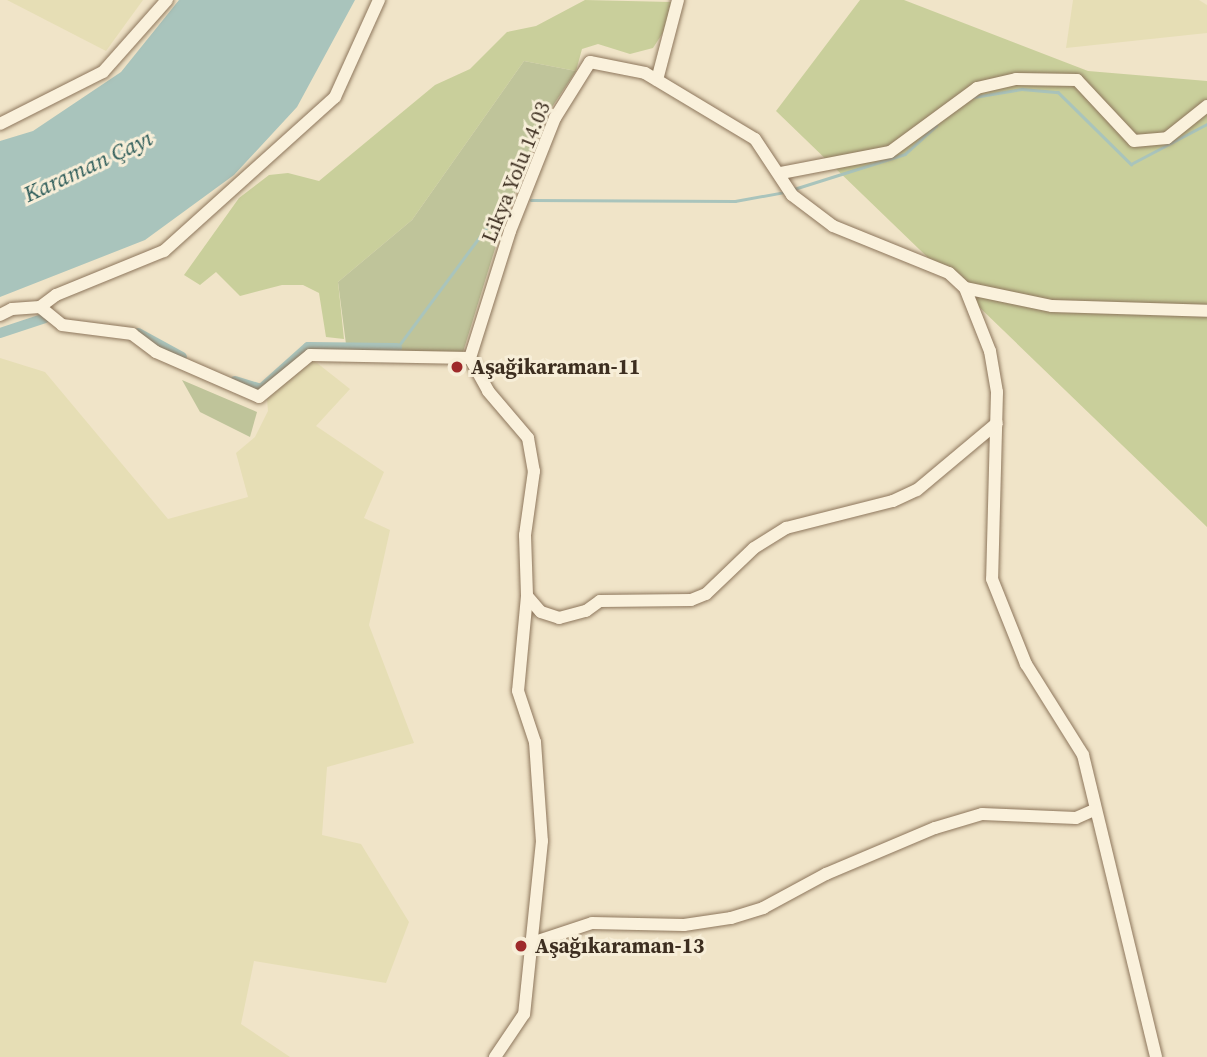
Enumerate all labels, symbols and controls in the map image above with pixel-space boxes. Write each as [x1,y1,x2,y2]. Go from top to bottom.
street label: Likya Yolu 14.03 [476,98,556,246]
water label: Karaman Çayı [19,124,157,208]
place label: Aşağikaraman-11 [471,354,640,380]
marker: Aşağikaraman-11 [449,359,465,375]
place label: Aşağıkaraman-13 [535,933,704,959]
marker: Aşağıkaraman-13 [513,938,529,954]

